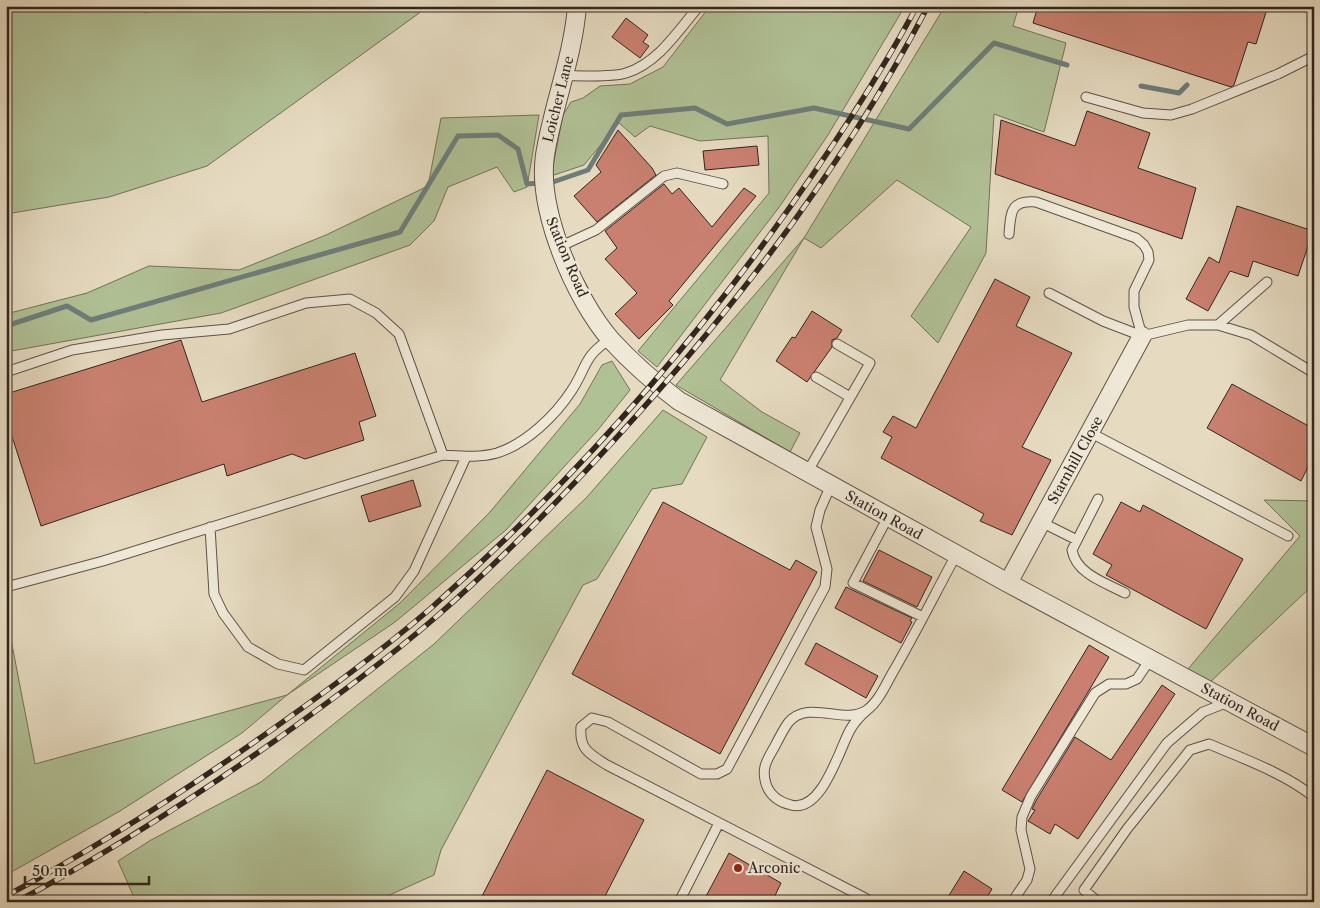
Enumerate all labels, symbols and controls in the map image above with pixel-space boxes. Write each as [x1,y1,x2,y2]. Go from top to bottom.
street label: Loicher Lane [539,54,577,144]
street label: Station Road [542,214,592,300]
street label: Starnhill Close [1043,413,1107,507]
street label: Station Road [842,486,926,544]
street label: Station Road [1198,679,1282,735]
scale bar [25,853,149,885]
place label: Arconic [747,859,800,877]
text: 50 m [32,861,68,880]
marker: Arconic [732,862,744,874]

